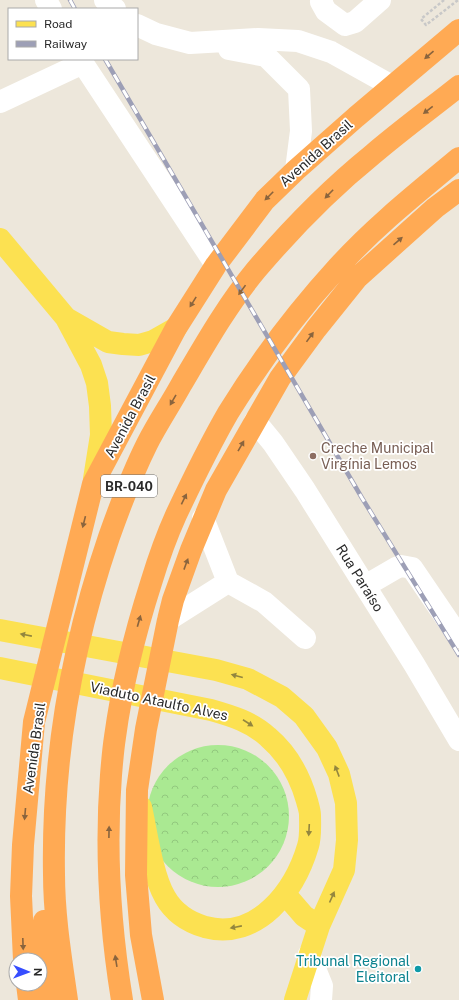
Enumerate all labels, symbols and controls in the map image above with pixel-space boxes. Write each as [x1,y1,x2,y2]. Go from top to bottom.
legend [8,8,138,60]
text: Road [44,17,72,31]
text: Railway [44,37,88,51]
one-way arrow [423,50,434,59]
one-way arrow [423,106,434,115]
street label: Avenida Brasil [276,116,356,190]
one-way arrow [324,189,334,199]
one-way arrow [264,191,274,201]
one-way arrow [393,236,403,246]
one-way arrow [238,285,246,295]
one-way arrow [189,296,196,308]
one-way arrow [306,331,315,342]
street label: Avenida Brasil [101,372,159,460]
one-way arrow [169,394,176,406]
one-way arrow [237,440,244,452]
place label: Creche Municipal Virgínia Lemos [321,440,434,472]
marker: Creche Municipal Virgínia Lemos [308,451,318,461]
road number: BR-040 [101,475,157,497]
one-way arrow [181,493,187,505]
one-way arrow [81,516,87,528]
street label: Rua Paraíso [333,541,387,615]
one-way arrow [183,557,189,569]
one-way arrow [136,614,142,626]
one-way arrow [20,631,32,637]
one-way arrow [231,673,243,679]
street label: Viaduto Ataulfo Alves [89,679,229,723]
street label: Avenida Brasil [20,701,48,795]
one-way arrow [243,719,253,727]
one-way arrow [334,765,340,777]
one-way arrow [22,808,29,820]
one-way arrow [306,824,313,836]
one-way arrow [106,825,112,838]
one-way arrow [329,891,335,903]
one-way arrow [230,924,242,930]
one-way arrow [20,938,26,951]
north arrow [8,952,48,992]
place label: Tribunal Regional Eleitoral [296,953,410,985]
one-way arrow [113,955,119,968]
marker: Tribunal Regional Eleitoral [413,964,423,974]
text: N [32,968,44,977]

